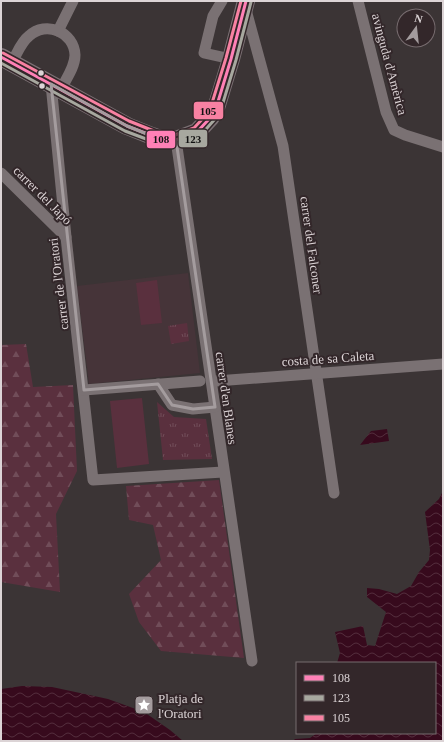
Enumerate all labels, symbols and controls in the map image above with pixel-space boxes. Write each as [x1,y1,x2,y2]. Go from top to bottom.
north arrow [396,8,436,48]
street label: avinguda d'Amèrica [369,12,410,117]
text: N [413,12,424,25]
unlabelled marker [36,68,46,78]
unlabelled marker [37,81,47,91]
line badge: 105 [193,101,224,120]
text: 105 [200,105,217,117]
line badge: 123 [178,129,208,148]
line badge: 108 [146,130,176,149]
text: 108 [153,133,170,145]
text: 123 [185,133,202,145]
street label: carrer del Japó [10,163,75,228]
street label: carrer del Falconer [297,195,326,295]
street label: carrer de l'Oratori [45,237,72,331]
street label: costa de sa Caleta [281,348,375,369]
street label: carrer d'en Blanes [213,351,240,445]
legend [296,662,436,734]
text: 108 [332,671,350,685]
place label: Platja de l'Oratori [158,691,203,721]
text: 123 [332,691,350,705]
place icon: Platja de l'Oratori [133,694,155,716]
text: 105 [332,711,350,725]

